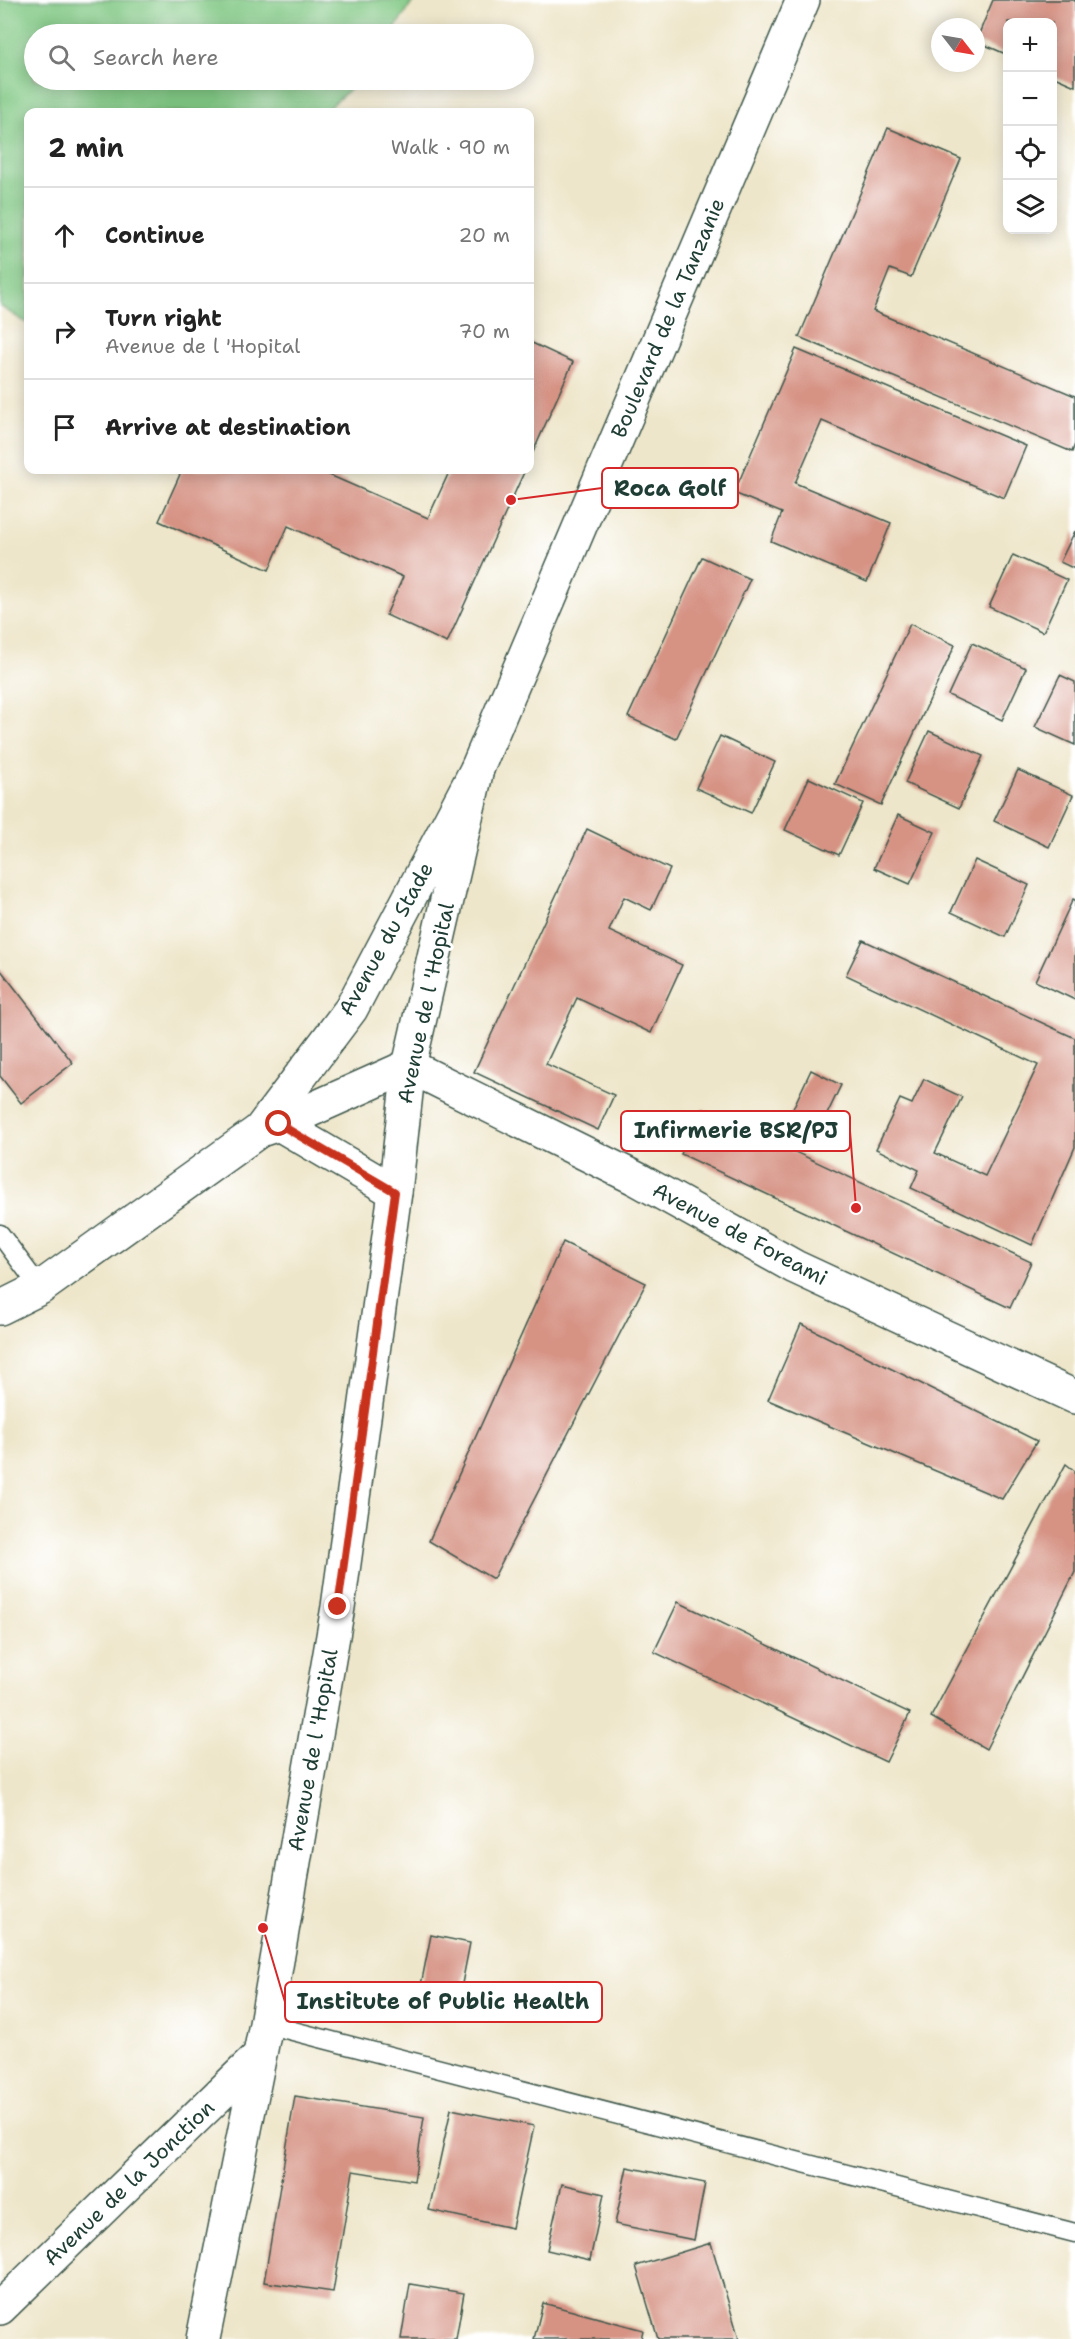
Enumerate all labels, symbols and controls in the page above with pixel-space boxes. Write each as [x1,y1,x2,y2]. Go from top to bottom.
north arrow [931,18,985,72]
map controls [1003,18,1057,234]
button: + [1003,18,1057,72]
search box [24,24,534,90]
icon: search [45,41,78,74]
text: Search here [93,43,219,72]
button: − [1003,72,1057,126]
button: locate [1003,126,1057,180]
text: 2 min [48,130,124,165]
text: Walk · 90 m [391,134,510,160]
button: layers [1003,180,1057,234]
street label: Boulevard de la Tanzanie [605,194,731,442]
icon: ahead [48,219,81,252]
text: Continue [105,221,205,250]
text: 20 m [459,222,510,248]
text: Turn right [105,304,222,333]
icon: right [48,315,81,348]
text: 70 m [458,318,510,344]
text: Avenue de l 'Hopital [105,333,300,359]
icon: arrive [48,411,81,444]
text: Arrive at destination [105,413,351,442]
callout: Roca Golf [602,468,738,508]
text: Roca Golf [614,474,726,503]
street label: Avenue du Stade [332,857,440,1021]
street label: Avenue de l 'Hopital [391,899,461,1106]
route start [265,1110,291,1136]
callout: Infirmerie BSR/PJ [621,1111,850,1151]
text: Infirmerie BSR/PJ [634,1116,838,1145]
street label: Avenue de Foreami [648,1176,832,1292]
route end [324,1593,350,1619]
street label: Avenue de l 'Hopital [281,1646,345,1853]
callout: Institute of Public Health [285,1982,602,2022]
text: Institute of Public Health [297,1987,590,2016]
street label: Avenue de la Jonction [37,2094,221,2272]

